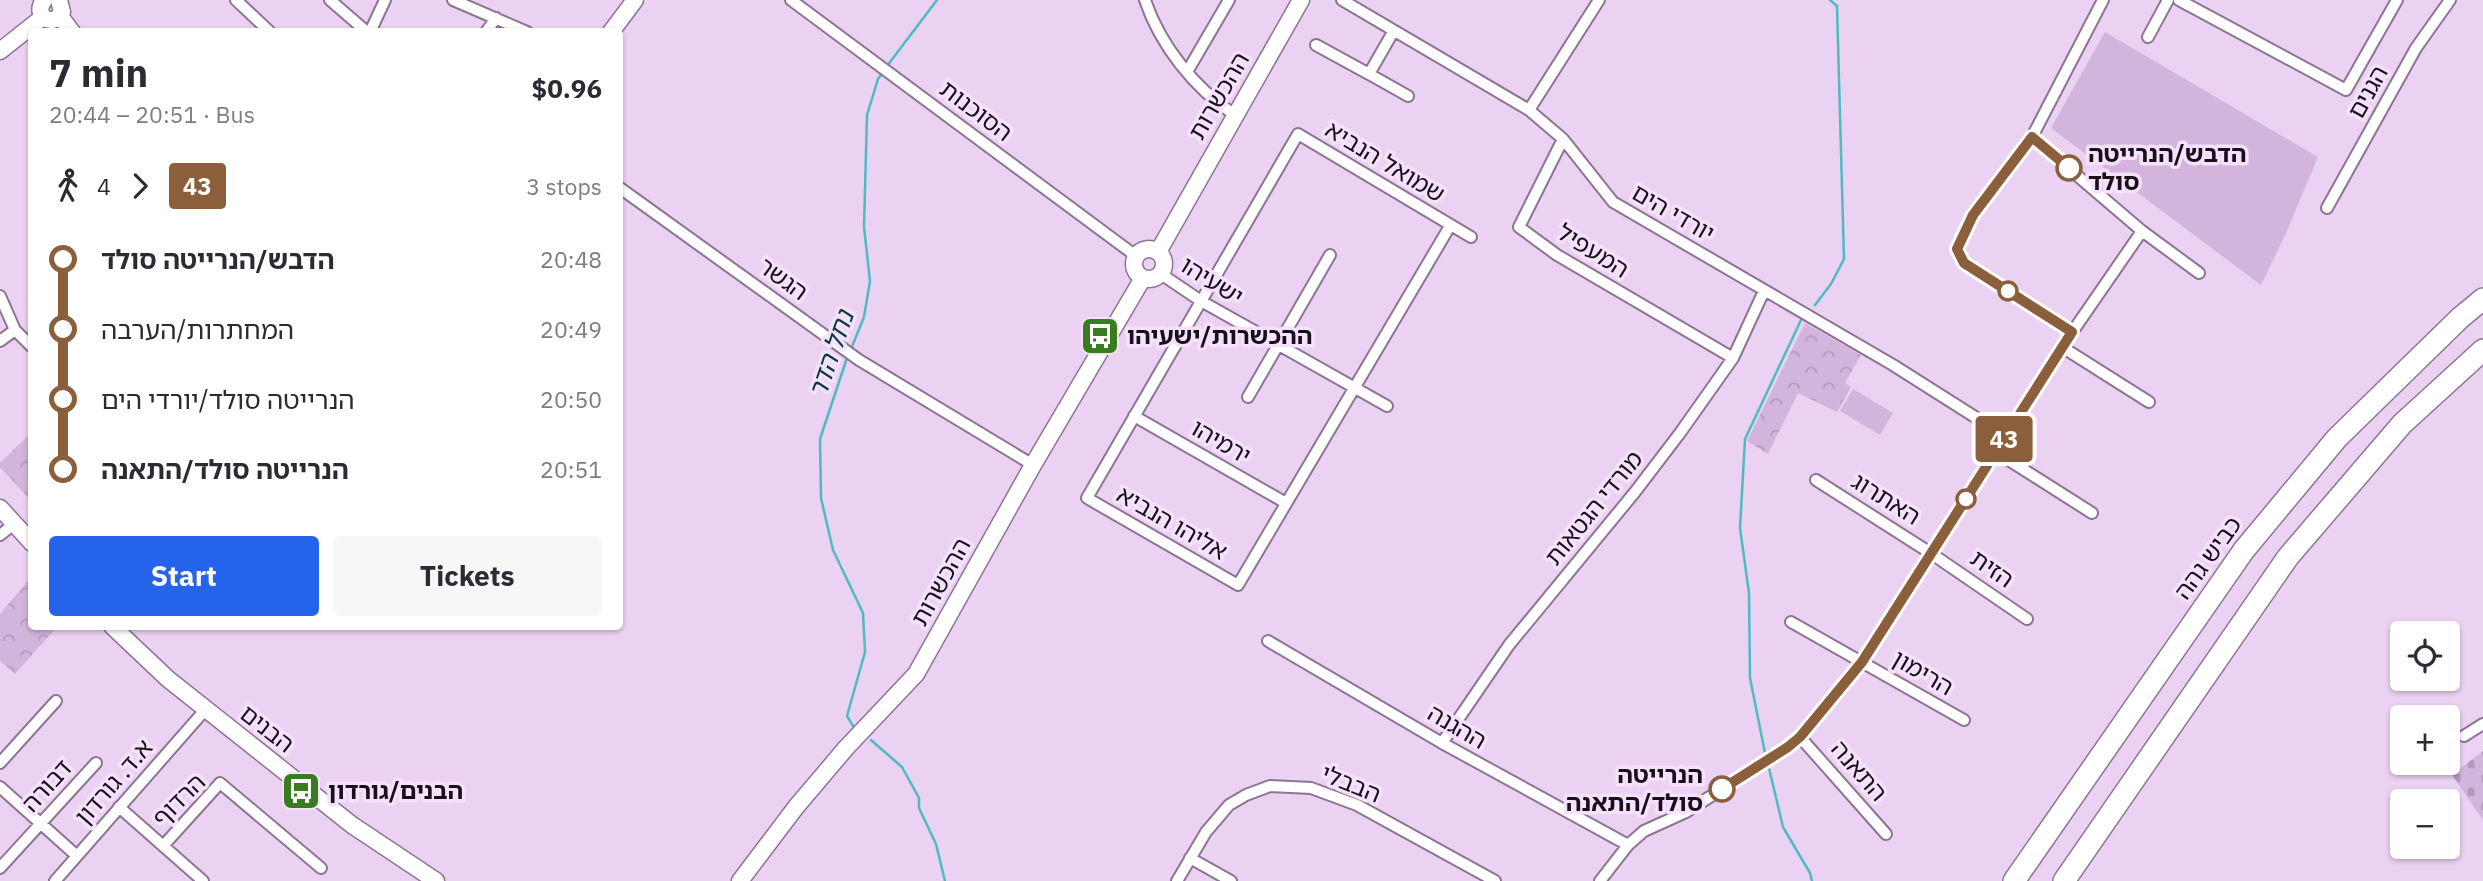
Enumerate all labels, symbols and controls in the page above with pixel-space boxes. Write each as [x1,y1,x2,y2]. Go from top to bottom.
street label: ההכשרות [1180,46,1256,145]
text: 7 min [49,48,148,97]
street label: הגנים [2340,59,2395,124]
text: $0.96 [532,71,602,105]
street label: הסוכנות [934,72,1019,148]
text: 20:44 – 20:51 · Bus [49,99,255,129]
street label: שמואל הנביא [1320,113,1451,209]
place label: הדבש/הנרייטה סולד [2088,137,2246,197]
marker: הדבש/הנרייטה סולד [2056,155,2082,181]
icon: walk [49,167,87,205]
icon: forward [121,167,159,205]
text: 43 [183,170,212,202]
text: 4 [97,171,111,201]
text: 3 stops [526,171,602,201]
street label: יורדי הים [1626,176,1721,249]
street label: המעפיל [1551,216,1636,285]
text: הדבש/הנרייטה סולד [101,242,335,276]
text: 20:48 [540,244,602,274]
street label: הגשר [752,249,815,307]
street label: ישעיהו [1175,249,1250,312]
unlabelled marker [1998,281,2018,301]
water label: נחל הדר [799,304,861,402]
text: המחתרות/הערבה [101,312,294,346]
text: 20:49 [540,314,602,344]
bus stop icon: ההכשרות/ישעיהו [1079,315,1121,357]
place label: ההכשרות/ישעיהו [1127,319,1313,351]
text: הנרייטה סולד/יורדי הים [101,382,355,416]
text: 20:50 [540,384,602,414]
street label: ירמיהו [1186,411,1257,471]
line badge: 43 [1972,416,2036,462]
text: 43 [1990,423,2018,455]
street label: מורדי הגטאות [1537,443,1649,571]
text: הנרייטה סולד/התאנה [101,452,349,486]
text: 20:51 [540,454,602,484]
street label: האתרוג [1846,465,1927,532]
street label: אליהו הנביא [1112,478,1233,567]
unlabelled marker [1956,489,1976,509]
street label: כביש גהה [2166,509,2248,605]
street label: ההכשרות [903,532,977,631]
button: Start [49,536,319,616]
button: Tickets [333,536,602,616]
street label: הזית [1965,542,2021,594]
map controls [2390,621,2460,859]
button: locate [2390,621,2460,691]
street label: הרימון [1887,642,1960,702]
street label: ההגנה [1422,696,1493,756]
street label: הבנים [234,697,301,759]
button: + [2390,705,2460,775]
street label: א.ד. גורדון [67,732,159,831]
street label: התאנה [1824,733,1895,808]
street label: דבורה [14,752,78,818]
street label: הבבלי [1317,757,1386,810]
place label: הנרייטה סולד/התאנה [1566,758,1703,818]
street label: הרדוף [145,766,212,833]
bus stop icon: הבנים/גורדון [280,770,322,812]
place label: הבנים/גורדון [328,774,463,806]
marker: הנרייטה סולד/התאנה [1709,776,1735,802]
button: − [2390,789,2460,859]

